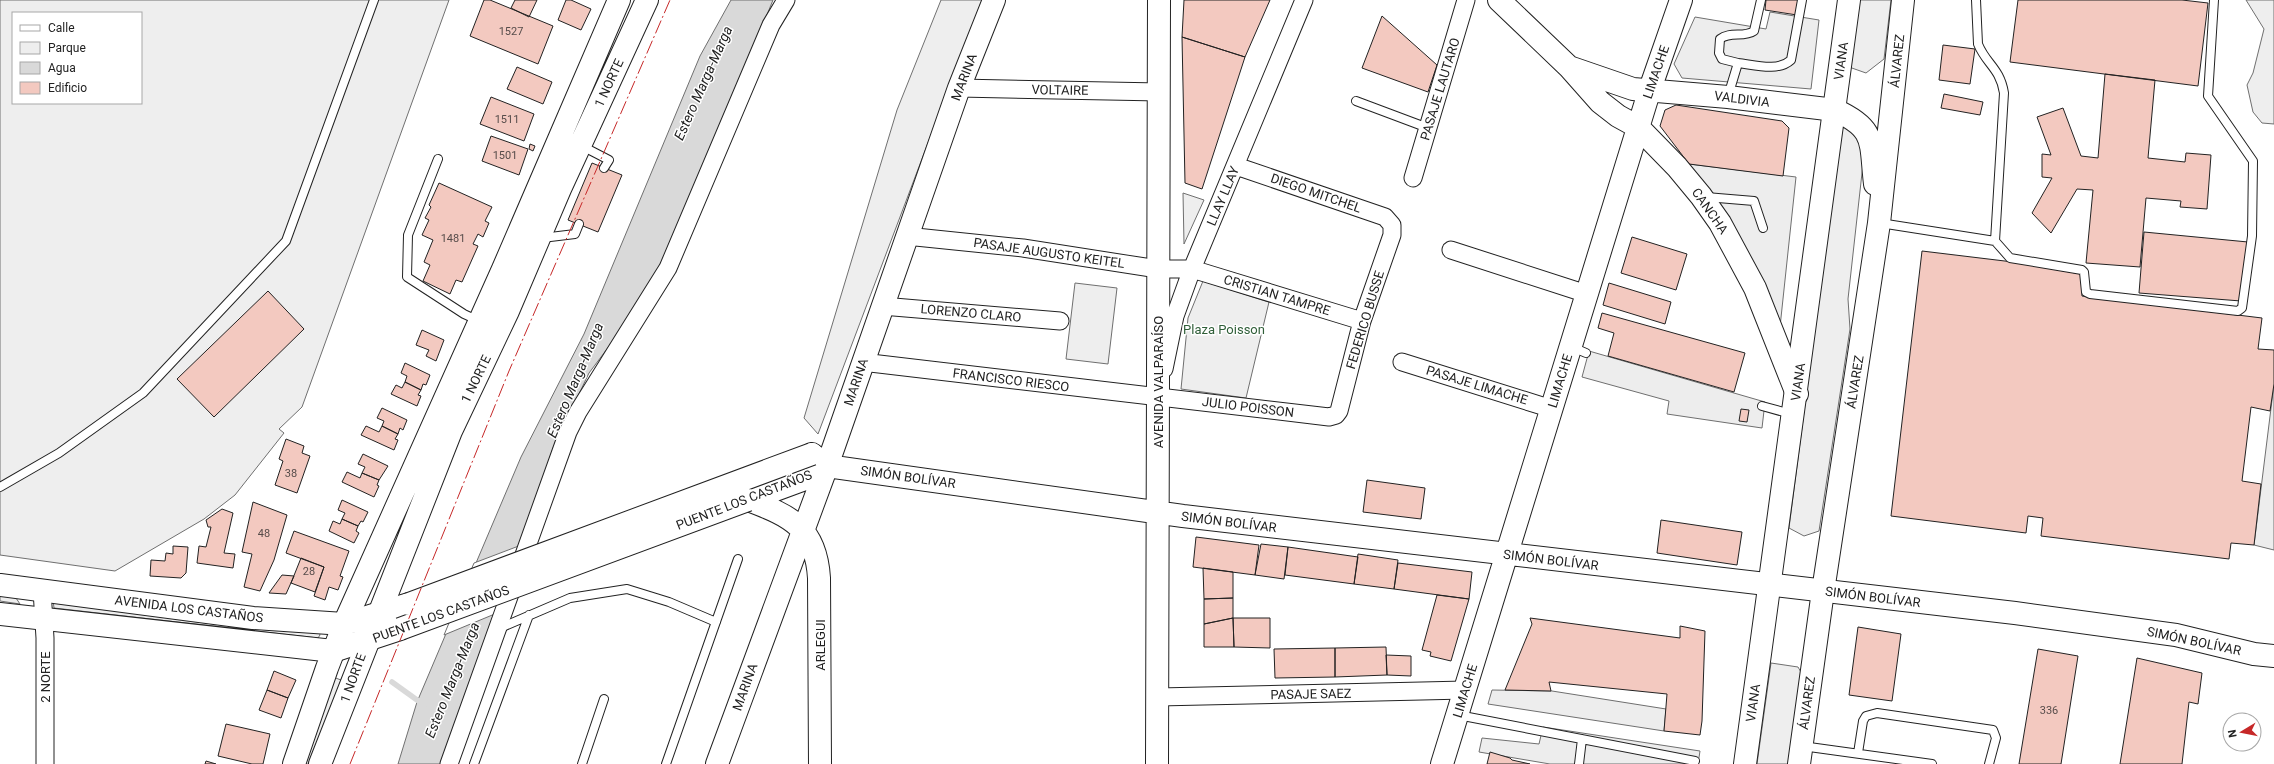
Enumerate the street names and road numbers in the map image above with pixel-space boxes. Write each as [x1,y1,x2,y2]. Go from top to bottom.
street label: ÁLVAREZ [1887,33,1907,89]
street label: PASAJE LAUTARO [1417,36,1463,142]
street label: VIANA [1831,40,1851,81]
street label: LIMACHE [1640,43,1672,101]
street label: MARINA [948,51,980,103]
street label: 1 NORTE [591,57,627,109]
street label: VOLTAIRE [1031,82,1089,98]
street label: VALDIVIA [1713,88,1771,110]
street label: LLAY LLAY [1204,164,1242,228]
street label: DIEGO MITCHEL [1269,170,1363,216]
street label: CANCHA [1689,185,1732,237]
street label: PASAJE AUGUSTO KEITEL [973,235,1125,271]
street label: FEDERICO BUSSE [1343,269,1387,371]
street label: CRISTIAN TAMPRE [1222,272,1332,318]
street label: LORENZO CLARO [920,301,1022,325]
street label: AVENIDA VALPARAÍSO [1151,316,1166,448]
street label: LIMACHE [1545,352,1575,410]
street label: 1 NORTE [458,353,494,405]
street label: ÁLVAREZ [1843,354,1867,410]
street label: MARINA [841,356,871,408]
street label: VIANA [1788,361,1808,402]
street label: PASAJE LIMACHE [1424,362,1530,408]
street label: FRANCISCO RIESCO [952,365,1070,395]
street label: JULIO POISSON [1201,394,1295,420]
street label: SIMÓN BOLÍVAR [859,463,957,491]
street label: PUENTE LOS CASTAÑOS [674,466,814,533]
street label: SIMÓN BOLÍVAR [1180,509,1278,535]
street label: SIMÓN BOLÍVAR [1502,547,1600,573]
street label: PUENTE LOS CASTAÑOS [370,581,512,646]
street label: SIMÓN BOLÍVAR [1824,584,1922,610]
street label: AVENIDA LOS CASTAÑOS [114,591,264,626]
street label: ARLEGUI [813,619,828,671]
street label: SIMÓN BOLÍVAR [2146,624,2242,658]
street label: 2 NORTE [38,651,53,703]
street label: 1 NORTE [337,651,369,705]
street label: MARINA [730,661,761,713]
street label: LIMACHE [1450,662,1480,720]
street label: ÁLVAREZ [1796,675,1818,731]
street label: VIANA [1743,682,1763,723]
street label: PASAJE SAEZ [1270,686,1352,702]

